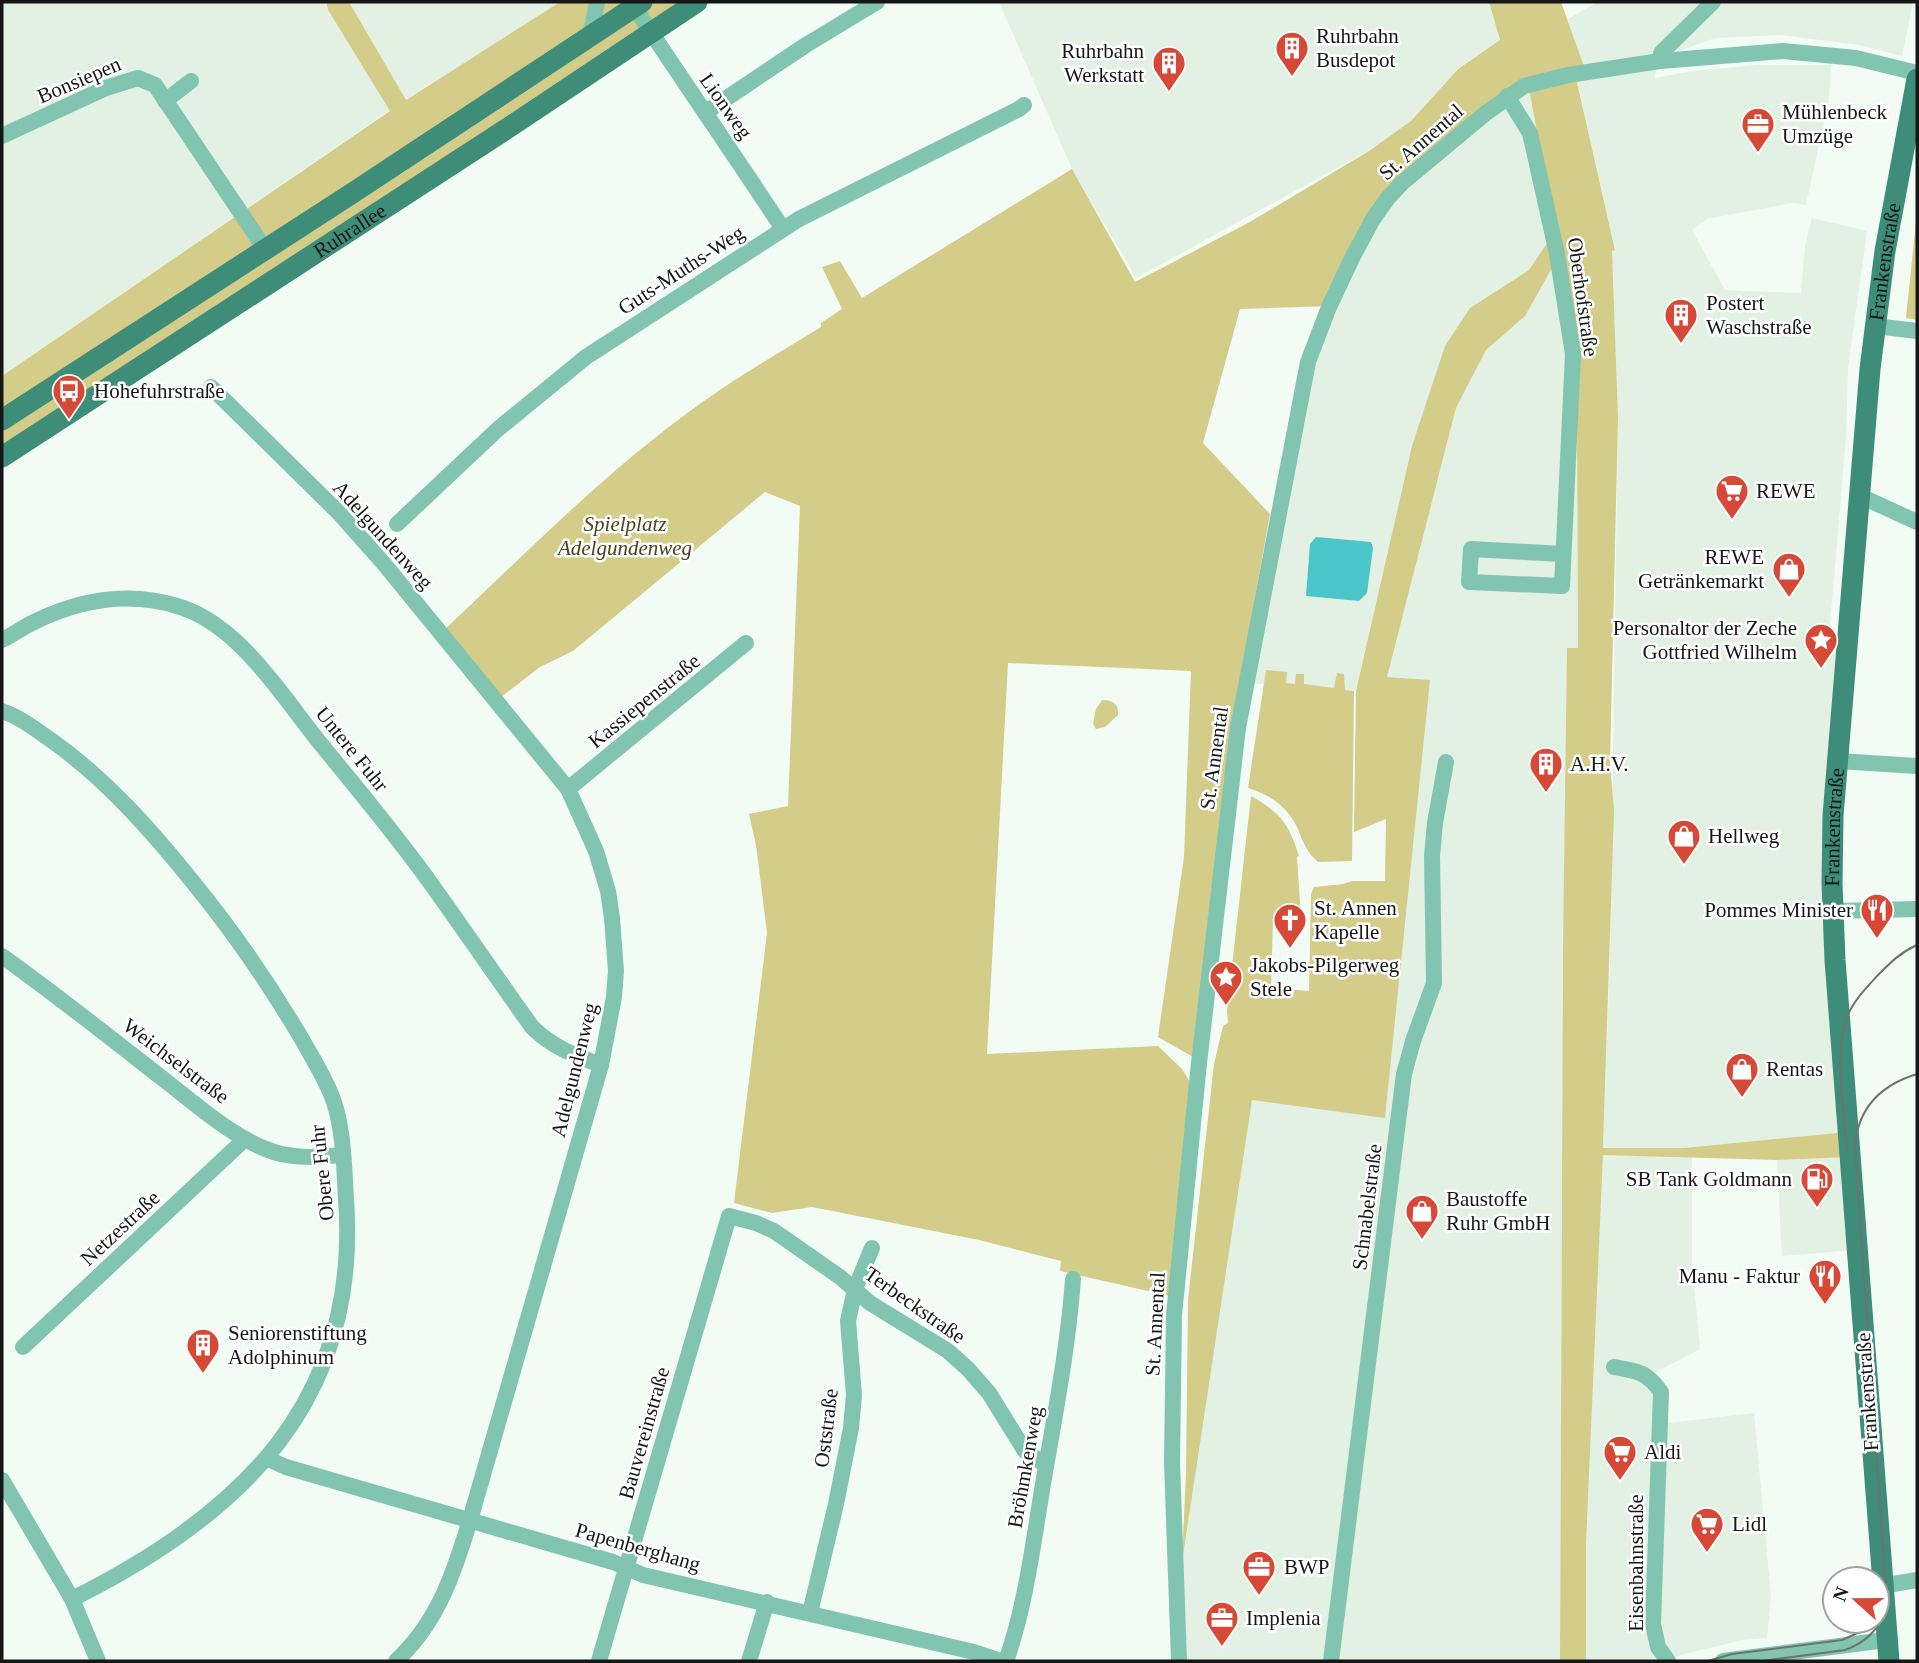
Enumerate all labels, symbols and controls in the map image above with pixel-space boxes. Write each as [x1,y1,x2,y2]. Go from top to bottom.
place label: Ruhrbahn Busdepot [1316,24,1399,72]
building icon: Ruhrbahn Busdepot [1273,29,1311,78]
place label: Ruhrbahn Werkstatt [1061,39,1144,87]
building icon: Ruhrbahn Werkstatt [1150,44,1188,93]
street label: Bonsiepen [34,51,125,108]
street label: Lionweg [695,69,758,144]
street label: St. Annental [1374,99,1468,185]
place label: Mühlenbeck Umzüge [1782,100,1887,148]
office icon: Mühlenbeck Umzüge [1739,105,1777,154]
street label: Ruhrallee [309,198,391,263]
street label: Frankenstraße [1864,201,1906,322]
street label: Guts-Muths-Weg [614,220,749,320]
street label: Oberhofstraße [1563,236,1603,358]
place label: Postert Waschstraße [1706,291,1812,339]
building icon: Postert Waschstraße [1662,296,1700,345]
bus stop icon: Hohefuhrstraße [50,372,88,421]
place label: Hohefuhrstraße [94,379,225,403]
supermarket icon: REWE [1713,472,1751,521]
street label: Adelgundenweg [328,476,438,595]
place label: REWE [1756,479,1815,503]
park label: Spielplatz Adelgundenweg [556,512,692,560]
place label: REWE Getränkemarkt [1638,545,1764,593]
shop icon: REWE Getränkemarkt [1770,550,1808,599]
place label: Personaltor der Zeche Gottfried Wilhelm [1613,616,1797,664]
place icon: Personaltor der Zeche Gottfried Wilhelm [1802,621,1840,670]
street label: Kassiepenstraße [583,649,705,753]
street label: Untere Fuhr [311,702,393,796]
street label: St. Annental [1195,705,1233,811]
building icon: A.H.V. [1527,745,1565,794]
place label: A.H.V. [1570,752,1629,776]
street label: Frankenstraße [1820,767,1849,887]
shop icon: Hellweg [1665,817,1703,866]
place label: Hellweg [1708,824,1780,848]
restaurant icon: Pommes Minister [1858,891,1896,940]
place label: St. Annen Kapelle [1314,896,1397,944]
place label: Pommes Minister [1704,898,1853,922]
church icon: St. Annen Kapelle [1271,901,1309,950]
place label: Jakobs-Pilgerweg Stele [1250,953,1400,1001]
place icon: Jakobs-Pilgerweg Stele [1207,958,1245,1007]
street label: Adelgundenweg [546,1000,602,1140]
street label: Weichselstraße [118,1013,234,1109]
shop icon: Rentas [1723,1050,1761,1099]
place label: Rentas [1766,1057,1823,1081]
street label: Obere Fuhr [305,1124,339,1222]
street label: Schnabelstraße [1347,1142,1387,1272]
fuel station icon: SB Tank Goldmann [1798,1160,1836,1209]
place label: SB Tank Goldmann [1626,1167,1792,1191]
street label: Netzestraße [76,1185,164,1271]
place label: Baustoffe Ruhr GmbH [1446,1187,1550,1235]
shop icon: Baustoffe Ruhr GmbH [1403,1192,1441,1241]
restaurant icon: Manu - Faktur [1806,1257,1844,1306]
street label: Terbeckstraße [860,1261,970,1349]
place label: Manu - Faktur [1679,1264,1800,1288]
street label: St. Annental [1140,1271,1170,1376]
place label: Seniorenstiftung Adolphinum [228,1321,367,1369]
building icon: Seniorenstiftung Adolphinum [184,1326,222,1375]
street label: Frankenstraße [1851,1332,1883,1452]
street label: Bauvereinstraße [614,1364,674,1502]
street label: Oststraße [809,1387,843,1469]
street label: Bröhmkenweg [1002,1404,1048,1530]
supermarket icon: Aldi [1601,1433,1639,1482]
place label: Aldi [1644,1440,1682,1464]
street label: Eisenbahnstraße [1624,1494,1648,1632]
supermarket icon: Lidl [1688,1505,1726,1554]
place label: Lidl [1732,1512,1767,1536]
street label: Papenberghang [573,1518,704,1576]
office icon: BWP [1240,1548,1278,1597]
place label: BWP [1284,1555,1330,1579]
north arrow [1821,1565,1891,1635]
text: N [1828,1584,1853,1604]
office icon: Implenia [1203,1599,1241,1648]
place label: Implenia [1246,1606,1321,1630]

